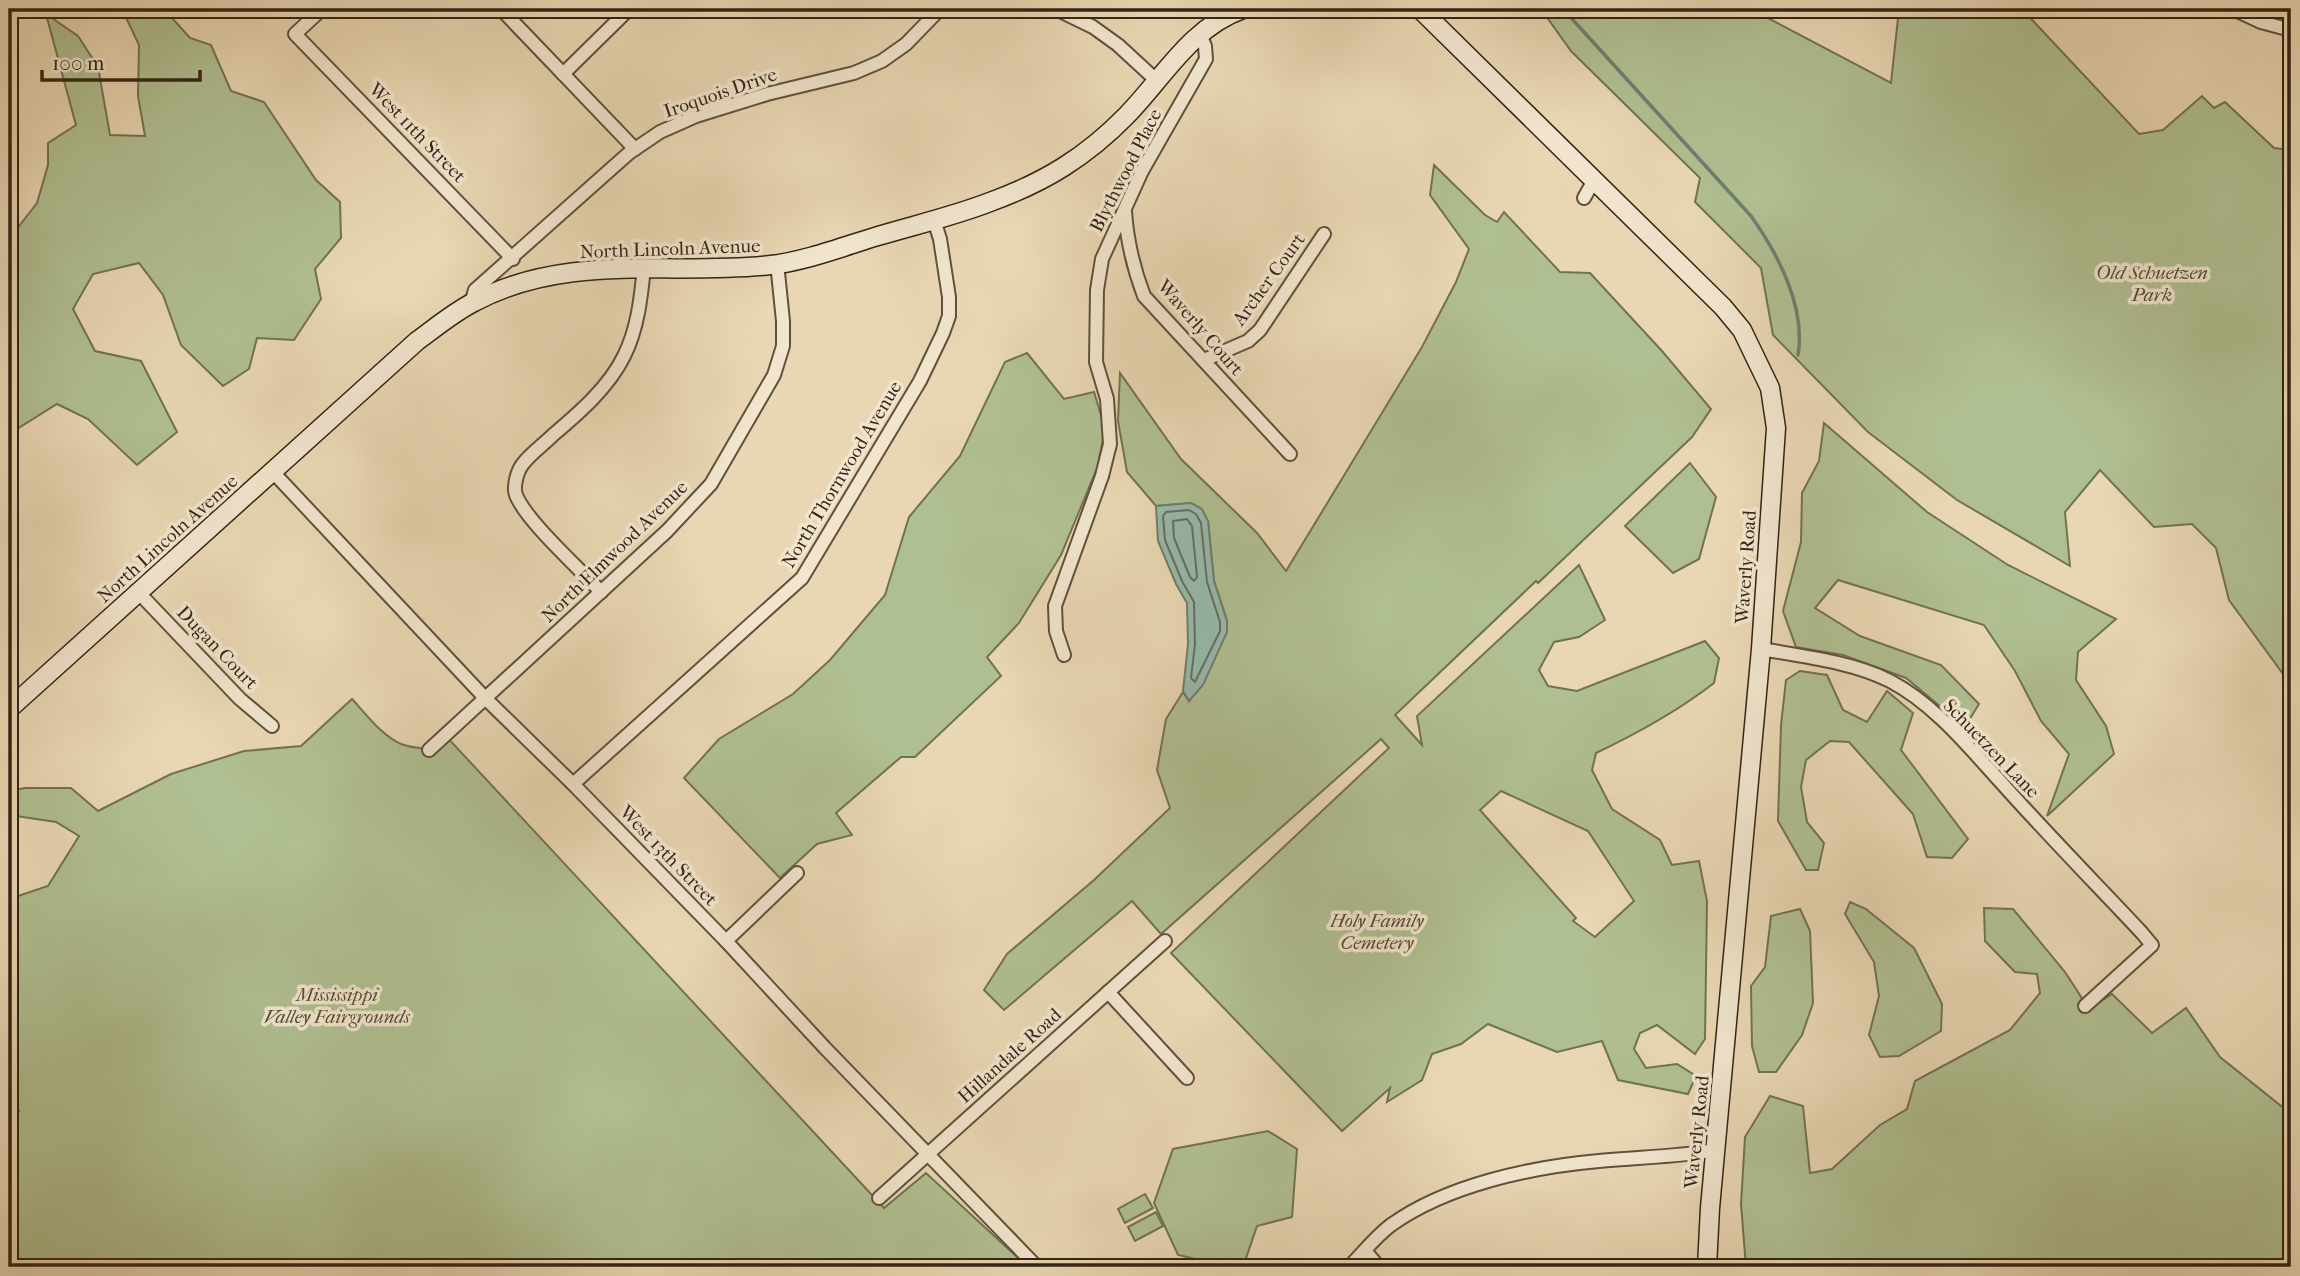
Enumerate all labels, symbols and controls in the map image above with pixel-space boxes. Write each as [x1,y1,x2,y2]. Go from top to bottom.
scale bar [42,38,200,82]
text: 100 m [52,51,105,75]
street label: Iroquois Drive [661,63,780,123]
street label: West 11th Street [364,78,470,187]
street label: Blythwood Place [1085,105,1166,236]
street label: Archer Court [1227,229,1310,331]
street label: North Lincoln Avenue [579,235,761,263]
park label: Old Schuetzen Park [2096,262,2208,306]
street label: Waverly Court [1152,275,1248,380]
street label: North Thornwood Avenue [777,377,906,572]
street label: North Lincoln Avenue [93,470,242,607]
street label: North Elmwood Avenue [537,476,692,627]
street label: Waverly Road [1731,509,1761,626]
street label: Dugan Court [172,601,263,694]
street label: Schuetzen Lane [1939,695,2044,803]
street label: West 13th Street [614,800,722,911]
park label: Holy Family Cemetery [1329,910,1425,954]
park label: Mississippi Valley Fairgrounds [264,984,411,1028]
street label: Hillandale Road [954,1003,1066,1108]
street label: Waverly Road [1680,1074,1714,1191]

